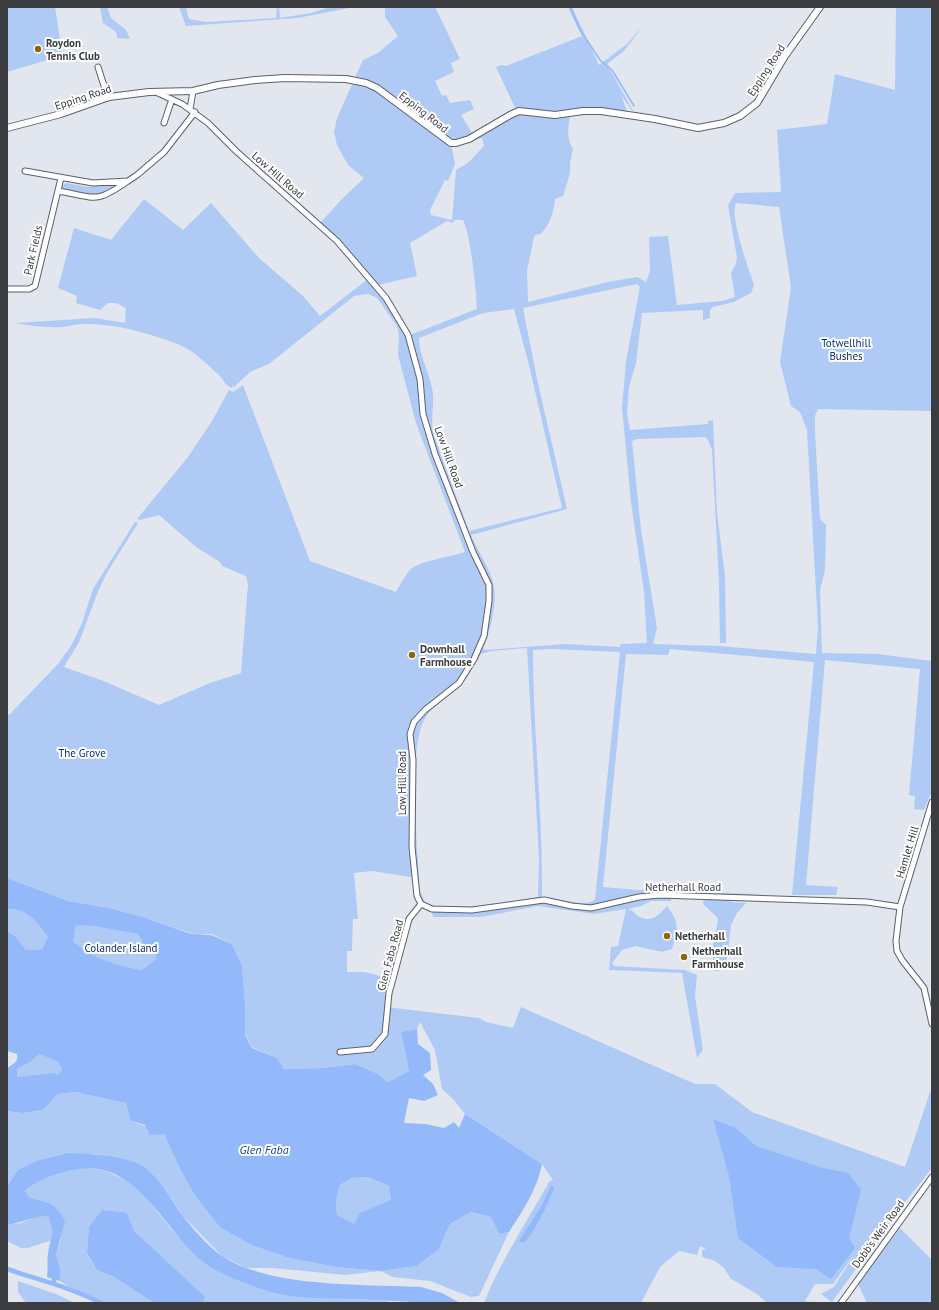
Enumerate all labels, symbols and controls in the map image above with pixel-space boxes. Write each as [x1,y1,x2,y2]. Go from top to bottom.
place label: Roydon Tennis Club [46,36,100,63]
street label: Epping Road [744,41,788,99]
marker: Roydon Tennis Club [33,44,43,54]
street label: Epping Road [53,81,113,113]
street label: Epping Road [396,88,452,136]
street label: Low Hill Road [249,149,307,202]
street label: Park Fields [20,223,46,276]
park label: Totwellhill Bushes [821,336,872,363]
street label: Low Hill Road [431,424,467,490]
place label: Downhall Farmhouse [420,642,472,669]
marker: Downhall Farmhouse [407,650,417,660]
park label: The Grove [58,746,106,760]
street label: Low Hill Road [395,751,409,815]
street label: Hamlet Hill [892,823,922,880]
street label: Netherhall Road [645,880,721,894]
street label: Glen Faba Road [374,918,406,992]
place label: Netherhall [675,929,726,943]
marker: Netherhall [662,931,672,941]
park label: Colander Island [84,941,158,955]
place label: Netherhall Farmhouse [692,944,744,971]
marker: Netherhall Farmhouse [679,952,689,962]
water label: Glen Faba [239,1142,289,1157]
street label: Dobb's Weir Road [849,1197,907,1271]

